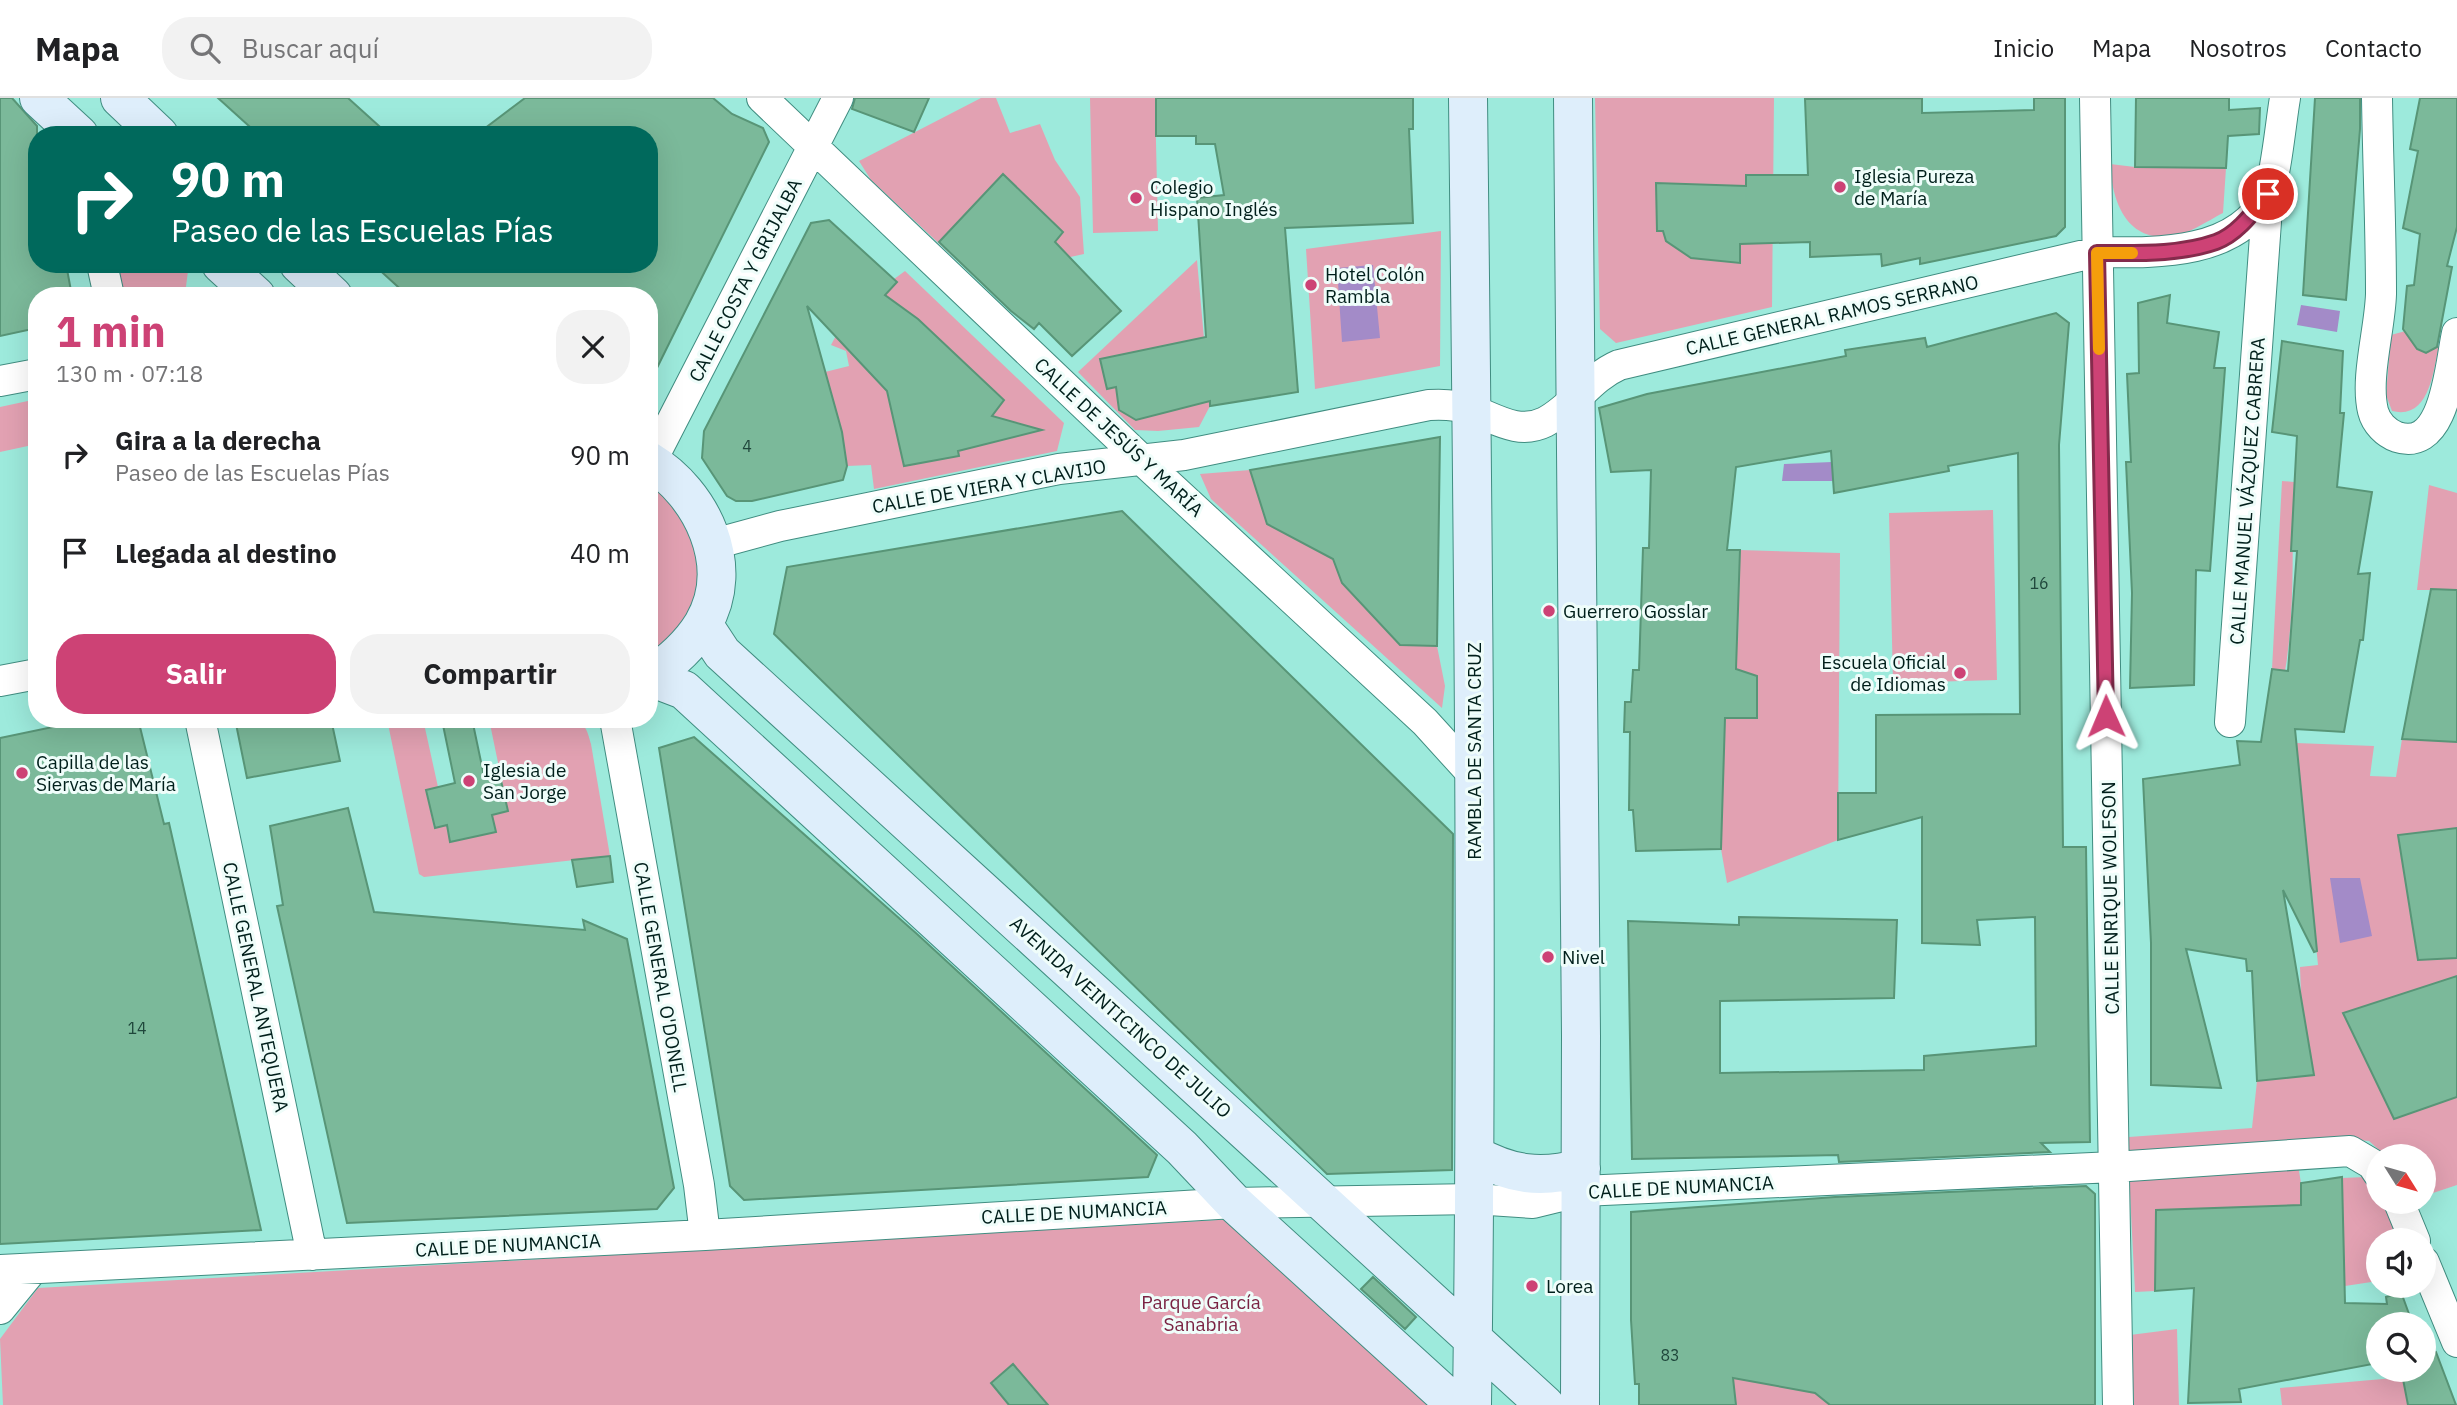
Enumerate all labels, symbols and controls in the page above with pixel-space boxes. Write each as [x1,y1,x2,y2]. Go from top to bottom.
search box [162,17,652,80]
text: Mapa [35,27,120,70]
icon: search [186,29,224,67]
text: Buscar aquí [242,31,379,65]
text: Inicio [1993,32,2054,64]
text: Mapa [2092,32,2151,64]
text: Nosotros [2189,32,2287,64]
text: Contacto [2325,32,2422,64]
text: 90 m [171,147,285,210]
icon: right [56,154,147,245]
place label: Iglesia Pureza de María [1854,164,1974,210]
pin [2238,164,2298,224]
street label: CALLE COSTA Y GRIJALBA [683,174,807,386]
place label: Colegio Hispano Inglés [1150,175,1278,221]
icon: arrive [2249,175,2287,213]
marker: Iglesia Pureza de María [1832,179,1848,195]
marker: Colegio Hispano Inglés [1128,190,1144,206]
text: Paseo de las Escuelas Pías [171,209,553,251]
place label: Hotel Colón Rambla [1325,262,1425,308]
street label: CALLE GENERAL RAMOS SERRANO [1683,270,1981,360]
marker: Hotel Colón Rambla [1303,277,1319,293]
text: 1 min [56,304,166,359]
button: close [556,310,630,384]
street label: CALLE MANUEL VÁZQUEZ CABRERA [2224,336,2270,646]
street label: CALLE DE JESÚS Y MARÍA [1029,352,1209,522]
text: 130 m · 07:18 [56,358,203,388]
text: Gira a la derecha [115,423,321,457]
icon: right [56,436,94,474]
house number: 4 [742,436,752,456]
text: 90 m [570,438,630,472]
street label: CALLE DE VIERA Y CLAVIJO [870,454,1108,518]
text: Paseo de las Escuelas Pías [115,457,390,487]
icon: arrive [56,534,94,572]
text: Llegada al destino [115,536,337,570]
text: 40 m [570,536,630,570]
house number: 16 [2029,573,2049,593]
place label: Guerrero Gosslar [1563,599,1708,623]
marker: Guerrero Gosslar [1541,603,1557,619]
button: Salir [56,634,336,714]
button: Compartir [350,634,630,714]
street label: RAMBLA DE SANTA CRUZ [1462,642,1486,860]
place label: Escuela Oficial de Idiomas [1821,650,1946,696]
marker: Escuela Oficial de Idiomas [1952,665,1968,681]
position arrow [2069,679,2143,753]
place label: Capilla de las Siervas de María [36,750,176,796]
place label: Iglesia de San Jorge [483,758,567,804]
marker: Capilla de las Siervas de María [14,765,30,781]
marker: Iglesia de San Jorge [461,773,477,789]
street label: CALLE ENRIQUE WOLFSON [2096,781,2124,1015]
street label: CALLE GENERAL ANTEQUERA [218,860,294,1114]
street label: CALLE GENERAL O'DONELL [629,860,693,1094]
street label: AVENIDA VEINTICINCO DE JULIO [1005,911,1237,1123]
place label: Nivel [1562,945,1605,969]
marker: Nivel [1540,949,1556,965]
house number: 14 [127,1018,147,1038]
north arrow [2366,1144,2436,1214]
map controls [2366,1144,2436,1382]
street label: CALLE DE NUMANCIA [1588,1170,1774,1204]
street label: CALLE DE NUMANCIA [981,1195,1167,1229]
street label: CALLE DE NUMANCIA [415,1228,601,1262]
button: sound [2366,1228,2436,1298]
place label: Lorea [1546,1274,1593,1298]
marker: Lorea [1524,1278,1540,1294]
park label: Parque García Sanabria [1141,1290,1261,1336]
button: search [2366,1312,2436,1382]
house number: 83 [1660,1345,1680,1365]

